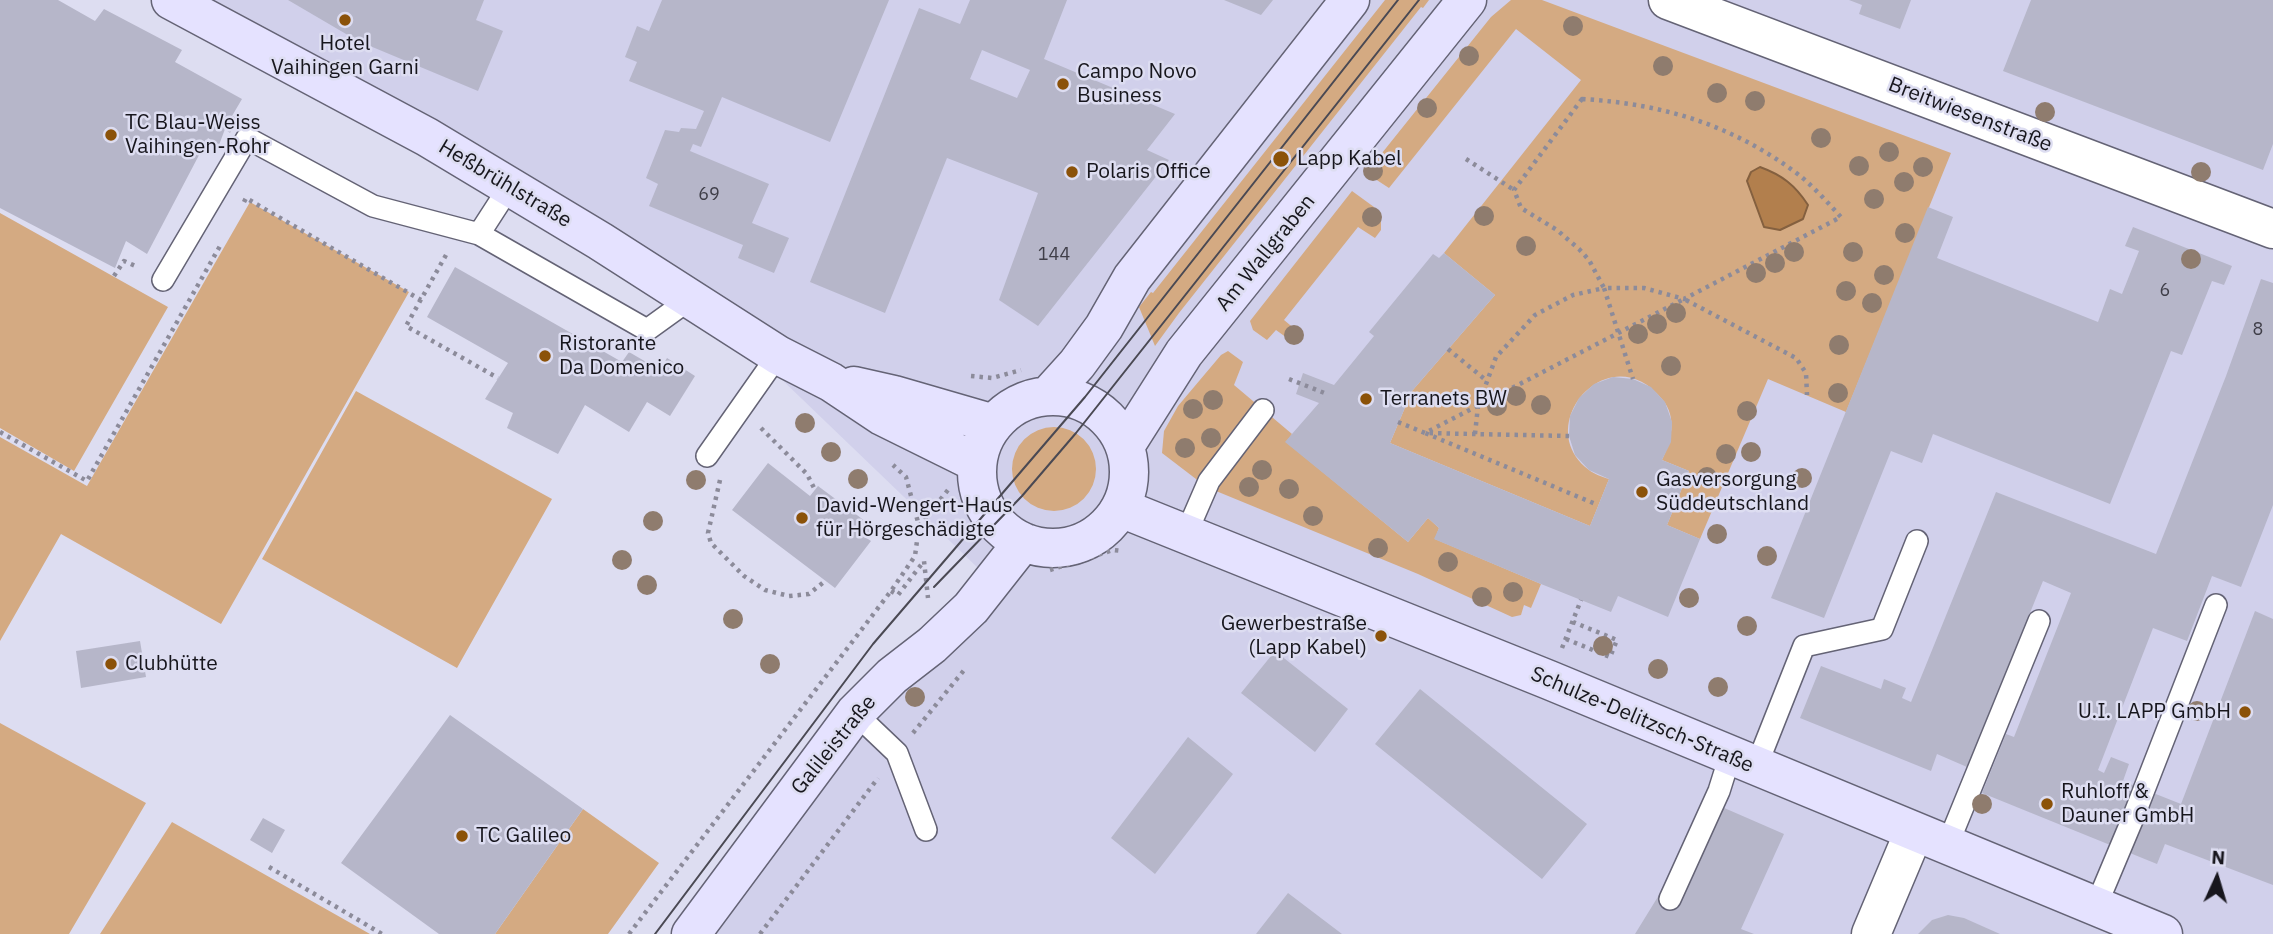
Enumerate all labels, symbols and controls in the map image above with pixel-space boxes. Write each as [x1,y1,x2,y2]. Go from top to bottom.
marker: Hotel Vaihingen Garni [337,12,353,28]
place label: Hotel Vaihingen Garni [271,31,419,81]
place label: Campo Novo Business [1077,59,1197,109]
street label: Breitwiesenstraße [1885,72,2055,158]
marker: Campo Novo Business [1055,76,1071,92]
place label: TC Blau-Weiss Vaihingen-Rohr [125,110,270,160]
marker: TC Blau-Weiss Vaihingen-Rohr [103,127,119,143]
street label: Heßbrühlstraße [434,134,576,234]
place label: Lapp Kabel [1297,146,1402,172]
marker: Lapp Kabel [1271,149,1291,169]
place label: Polaris Office [1086,159,1211,185]
marker: Polaris Office [1064,164,1080,180]
house number: 69 [698,184,720,206]
street label: Am Wallgraben [1211,189,1321,317]
house number: 144 [1038,244,1070,266]
house number: 6 [2160,280,2170,302]
house number: 8 [2253,319,2263,341]
place label: Ristorante Da Domenico [559,331,684,381]
marker: Ristorante Da Domenico [537,348,553,364]
place label: Terranets BW [1380,386,1507,412]
marker: Terranets BW [1358,391,1374,407]
place label: Gasversorgung Süddeutschland [1656,467,1809,517]
marker: Gasversorgung Süddeutschland [1634,484,1650,500]
place label: David-Wengert-Haus für Hörgeschädigte [816,493,1013,543]
marker: David-Wengert-Haus für Hörgeschädigte [794,510,810,526]
place label: Gewerbestraße (Lapp Kabel) [1221,611,1367,661]
marker: Gewerbestraße (Lapp Kabel) [1373,628,1389,644]
place label: Clubhütte [125,651,218,677]
marker: Clubhütte [103,656,119,672]
street label: Schulze-Delitzsch-Straße [1527,662,1757,778]
street label: Galileistraße [786,690,882,800]
place label: U.I. LAPP GmbH [2078,699,2231,725]
marker: U.I. LAPP GmbH [2237,704,2253,720]
place label: Ruhloff & Dauner GmbH [2061,779,2194,829]
marker: Ruhloff & Dauner GmbH [2039,796,2055,812]
place label: TC Galileo [476,823,571,849]
marker: TC Galileo [454,828,470,844]
north arrow [2182,843,2252,913]
text: N [2211,845,2226,870]

